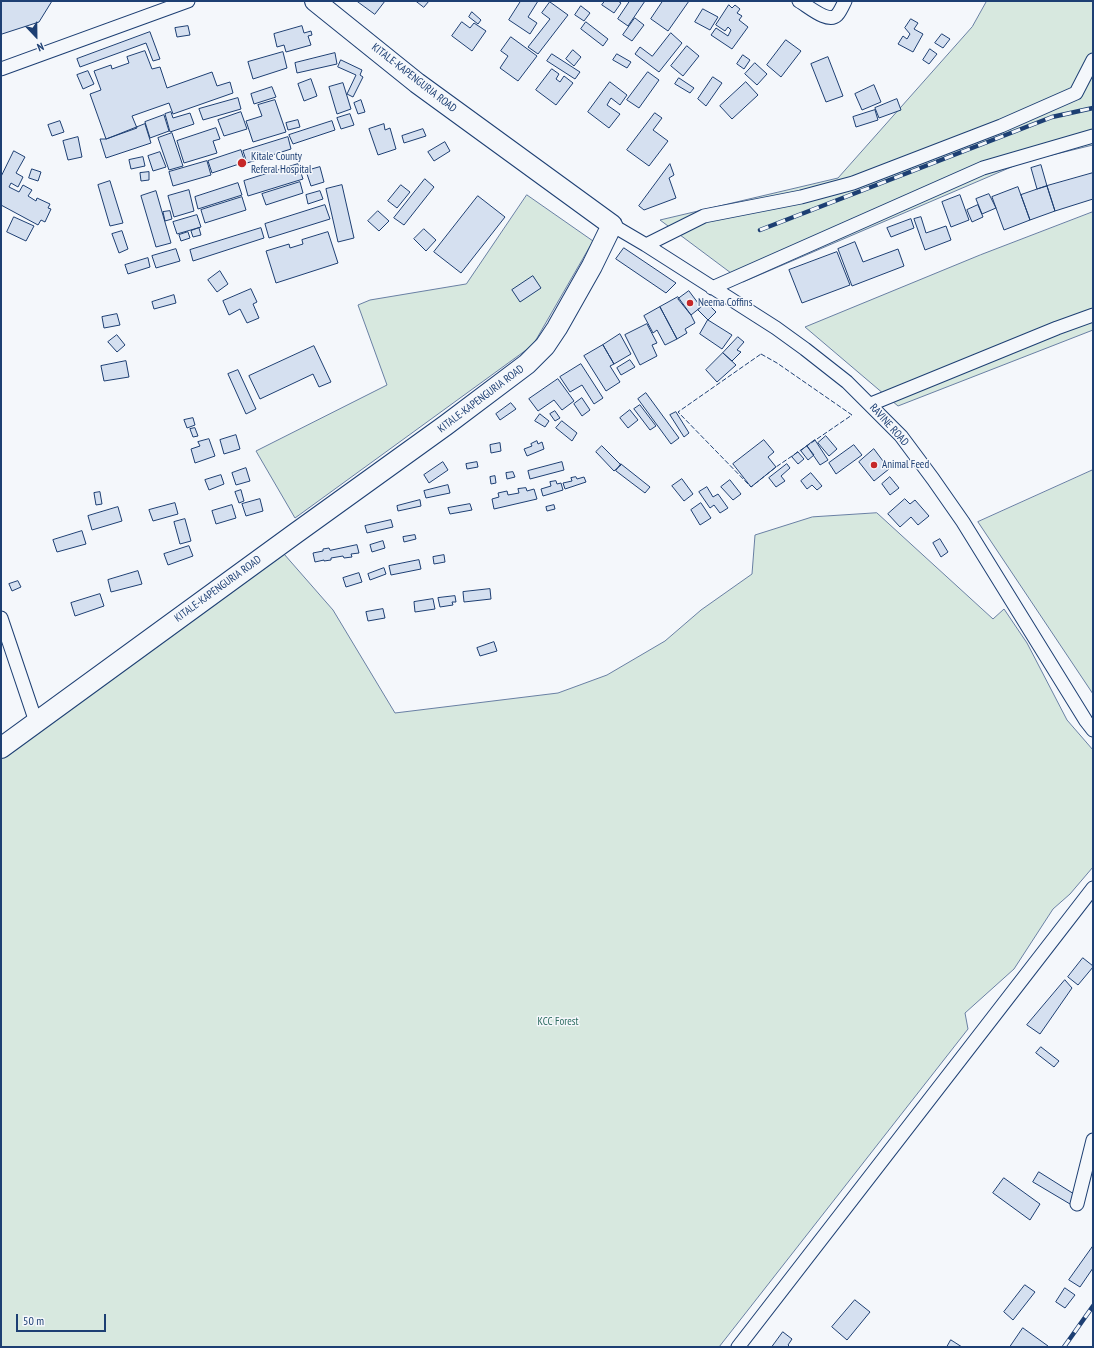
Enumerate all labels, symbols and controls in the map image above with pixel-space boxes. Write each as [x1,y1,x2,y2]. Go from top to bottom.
north arrow [16,16,56,56]
text: N [35,40,46,55]
street label: KITALE-KAPENGURIA ROAD [369,41,459,115]
place label: Kitale County Referal Hospital [251,150,312,176]
marker: Kitale County Referal Hospital [236,157,248,169]
place label: Neema Coffins [698,296,752,310]
marker: Neema Coffins [685,298,695,308]
street label: KITALE-KAPENGURIA ROAD [435,362,527,436]
street label: RAVINE ROAD [867,401,911,449]
place label: Animal Feed [882,458,929,472]
marker: Animal Feed [869,460,879,470]
street label: KITALE-KAPENGURIA ROAD [172,553,264,625]
park label: KCC Forest [538,1015,578,1029]
scale bar [18,1306,108,1332]
text: 50 m [23,1313,44,1328]

